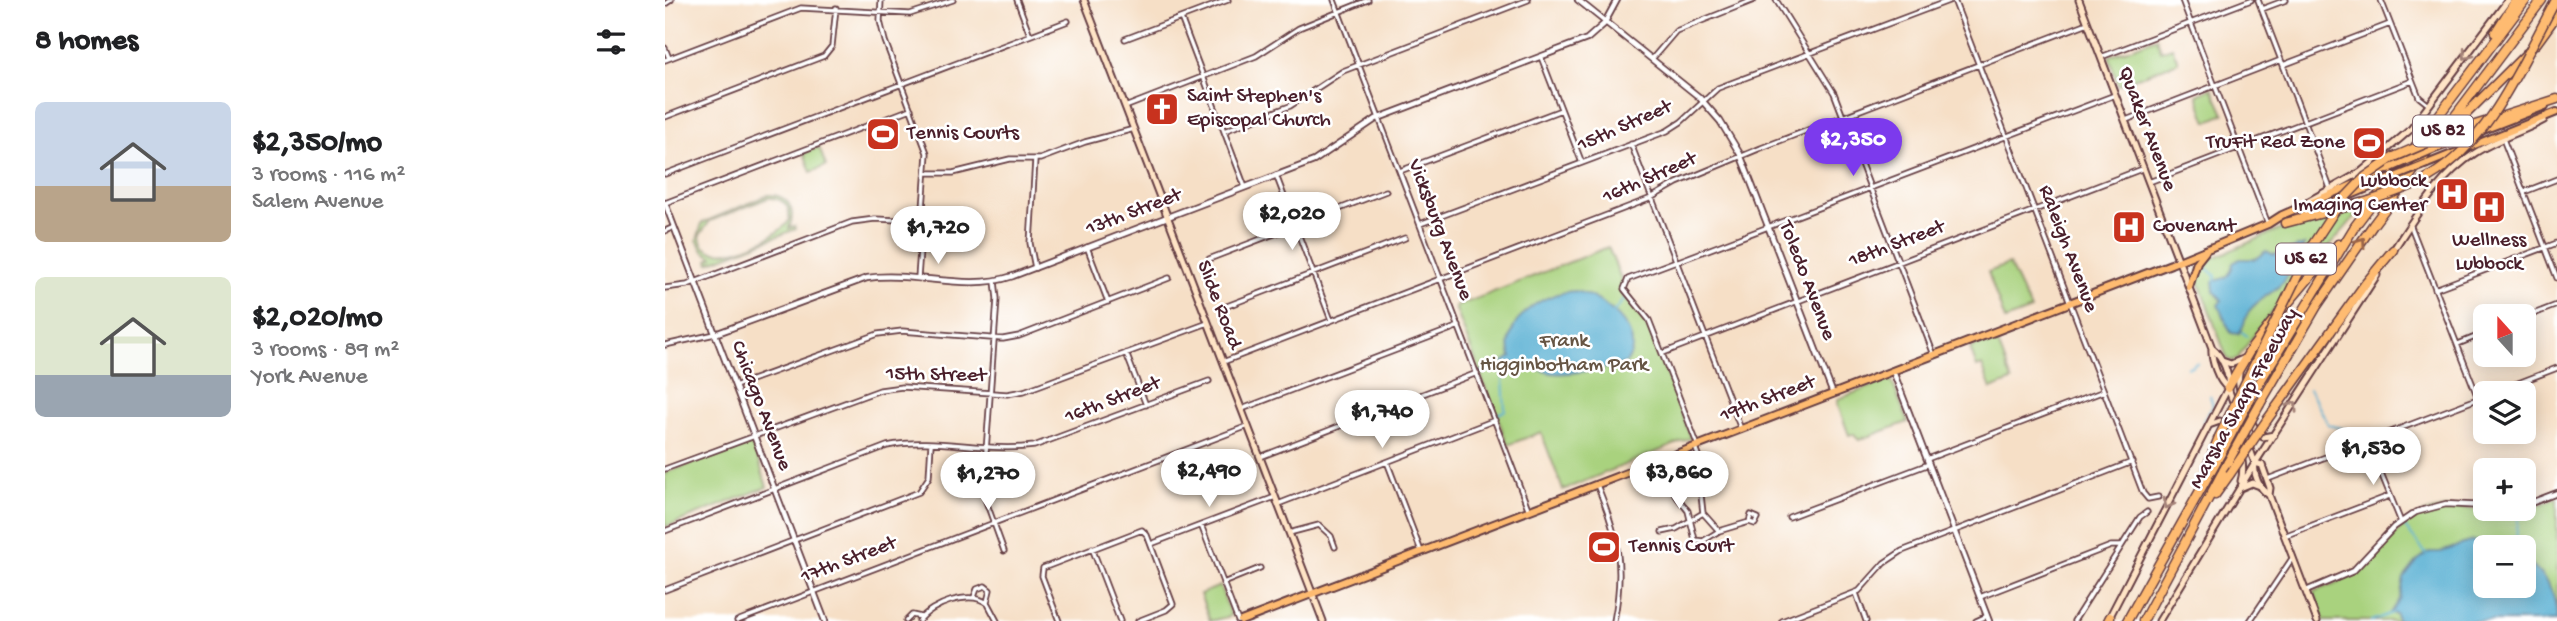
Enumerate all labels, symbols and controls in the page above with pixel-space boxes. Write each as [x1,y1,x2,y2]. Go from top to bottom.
icon: filters [592,23,630,61]
text: 8 homes [35,25,138,60]
one-way arrow [2463,47,2476,59]
street label: Quaker Avenue [2111,63,2182,196]
place label: Saint Stephen's Episcopal Church [1187,85,1331,134]
church icon: Saint Stephen's Episcopal Church [1143,90,1181,128]
street label: 15th Street [1573,94,1678,159]
sports icon: Tennis Courts [864,115,902,153]
road number: US 82 [2413,116,2473,146]
pin: $2,350 [1796,118,1910,178]
place label: Tennis Courts [906,122,1020,147]
sports icon: TruFit Red Zone [2350,124,2388,162]
text: $2,350/mo [252,127,382,162]
text: $2,350 [1820,127,1886,154]
icon: home [91,130,175,214]
place label: TruFit Red Zone [2205,131,2346,156]
street label: 16th Street [1598,146,1703,211]
street label: Vicksburg Avenue [1400,155,1478,305]
text: 3 rooms · 116 m² [252,162,405,189]
place label: Lubbock Imaging Center [2293,170,2430,219]
hospital icon: Lubbock Imaging Center [2433,175,2471,213]
street label: Raleigh Avenue [2031,182,2103,317]
street label: 13th Street [1082,183,1188,243]
hospital icon: Wellness Lubbock [2470,188,2508,226]
text: Salem Avenue [252,189,383,216]
pin: $2,020 [1235,192,1349,252]
text: $2,020 [1259,201,1325,228]
pin: $1,720 [881,206,995,266]
hospital icon: Covenant [2110,208,2148,246]
street label: 18th Street [1845,214,1951,275]
text: $1,720 [906,215,970,242]
place label: Covenant [2153,215,2238,240]
street label: Toledo Avenue [1771,217,1841,345]
place label: Wellness Lubbock [2452,229,2527,278]
one-way arrow [2353,237,2365,250]
road number: US 62 [2276,244,2336,274]
street label: Slide Road [1190,257,1247,354]
text: $2,020/mo [252,302,382,337]
street label: Marsha Sharp Freeway [2185,304,2305,494]
north arrow [2473,304,2536,368]
map controls [2473,304,2536,598]
icon: home [91,305,175,389]
park label: Frank Higginbotham Park [1480,330,1651,379]
text: 3 rooms · 89 m² [252,337,399,364]
street label: Chicago Avenue [724,338,797,476]
street label: 15th Street [885,363,989,389]
text: York Avenue [252,364,368,391]
street label: 19th Street [1716,370,1821,430]
street label: 16th Street [1061,371,1166,431]
button: layers [2473,381,2536,444]
pin: $1,740 [1325,391,1439,450]
text: $1,740 [1351,399,1413,426]
one-way arrow [2285,401,2298,414]
pin: $1,530 [2316,428,2430,487]
text: $1,530 [2341,436,2405,463]
pin: $2,490 [1152,449,1266,509]
pin: $1,270 [931,452,1045,512]
pin: $3,860 [1622,452,1736,511]
text: $2,490 [1177,458,1241,485]
button: + [2473,458,2536,521]
text: $3,860 [1646,460,1712,487]
text: $1,270 [956,461,1020,488]
one-way arrow [2162,497,2176,509]
sports icon: Tennis Court [1585,528,1623,566]
street label: 17th Street [797,531,903,591]
place label: Tennis Court [1628,535,1736,560]
button: − [2473,535,2536,598]

